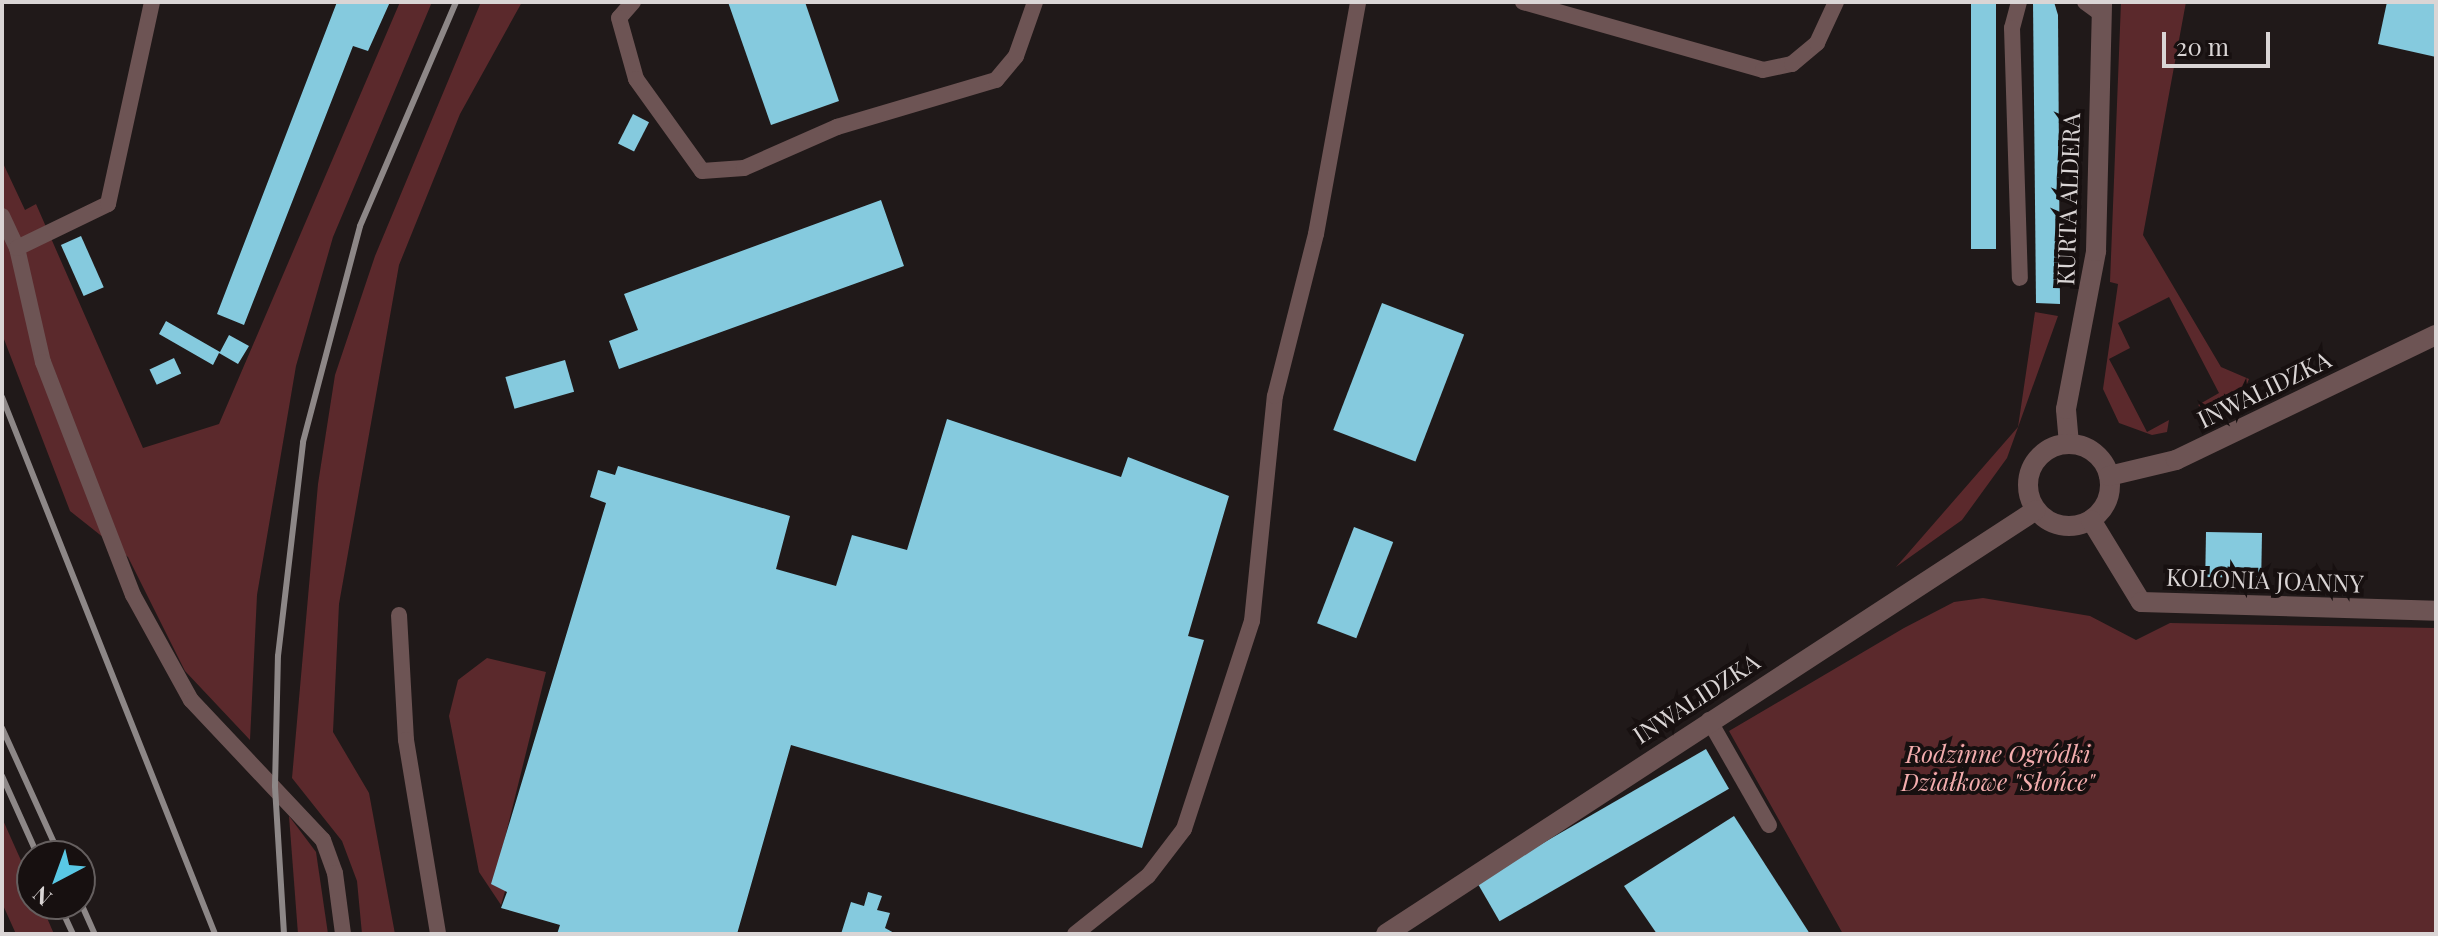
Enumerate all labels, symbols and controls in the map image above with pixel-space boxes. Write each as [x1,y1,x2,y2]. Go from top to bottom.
scale bar [2166,16,2274,66]
text: 20 m [2176,30,2229,62]
street label: KURTA ALDERA [2051,112,2085,286]
street label: INWALIDZKA [2193,344,2335,434]
street label: KOLONIA JOANNY [2166,562,2364,598]
street label: INWALIDZKA [1628,647,1764,749]
park label: Rodzinne Ogródki Działkowe "Słońce" [1901,740,2095,796]
north arrow [16,840,96,920]
text: N [26,880,57,913]

